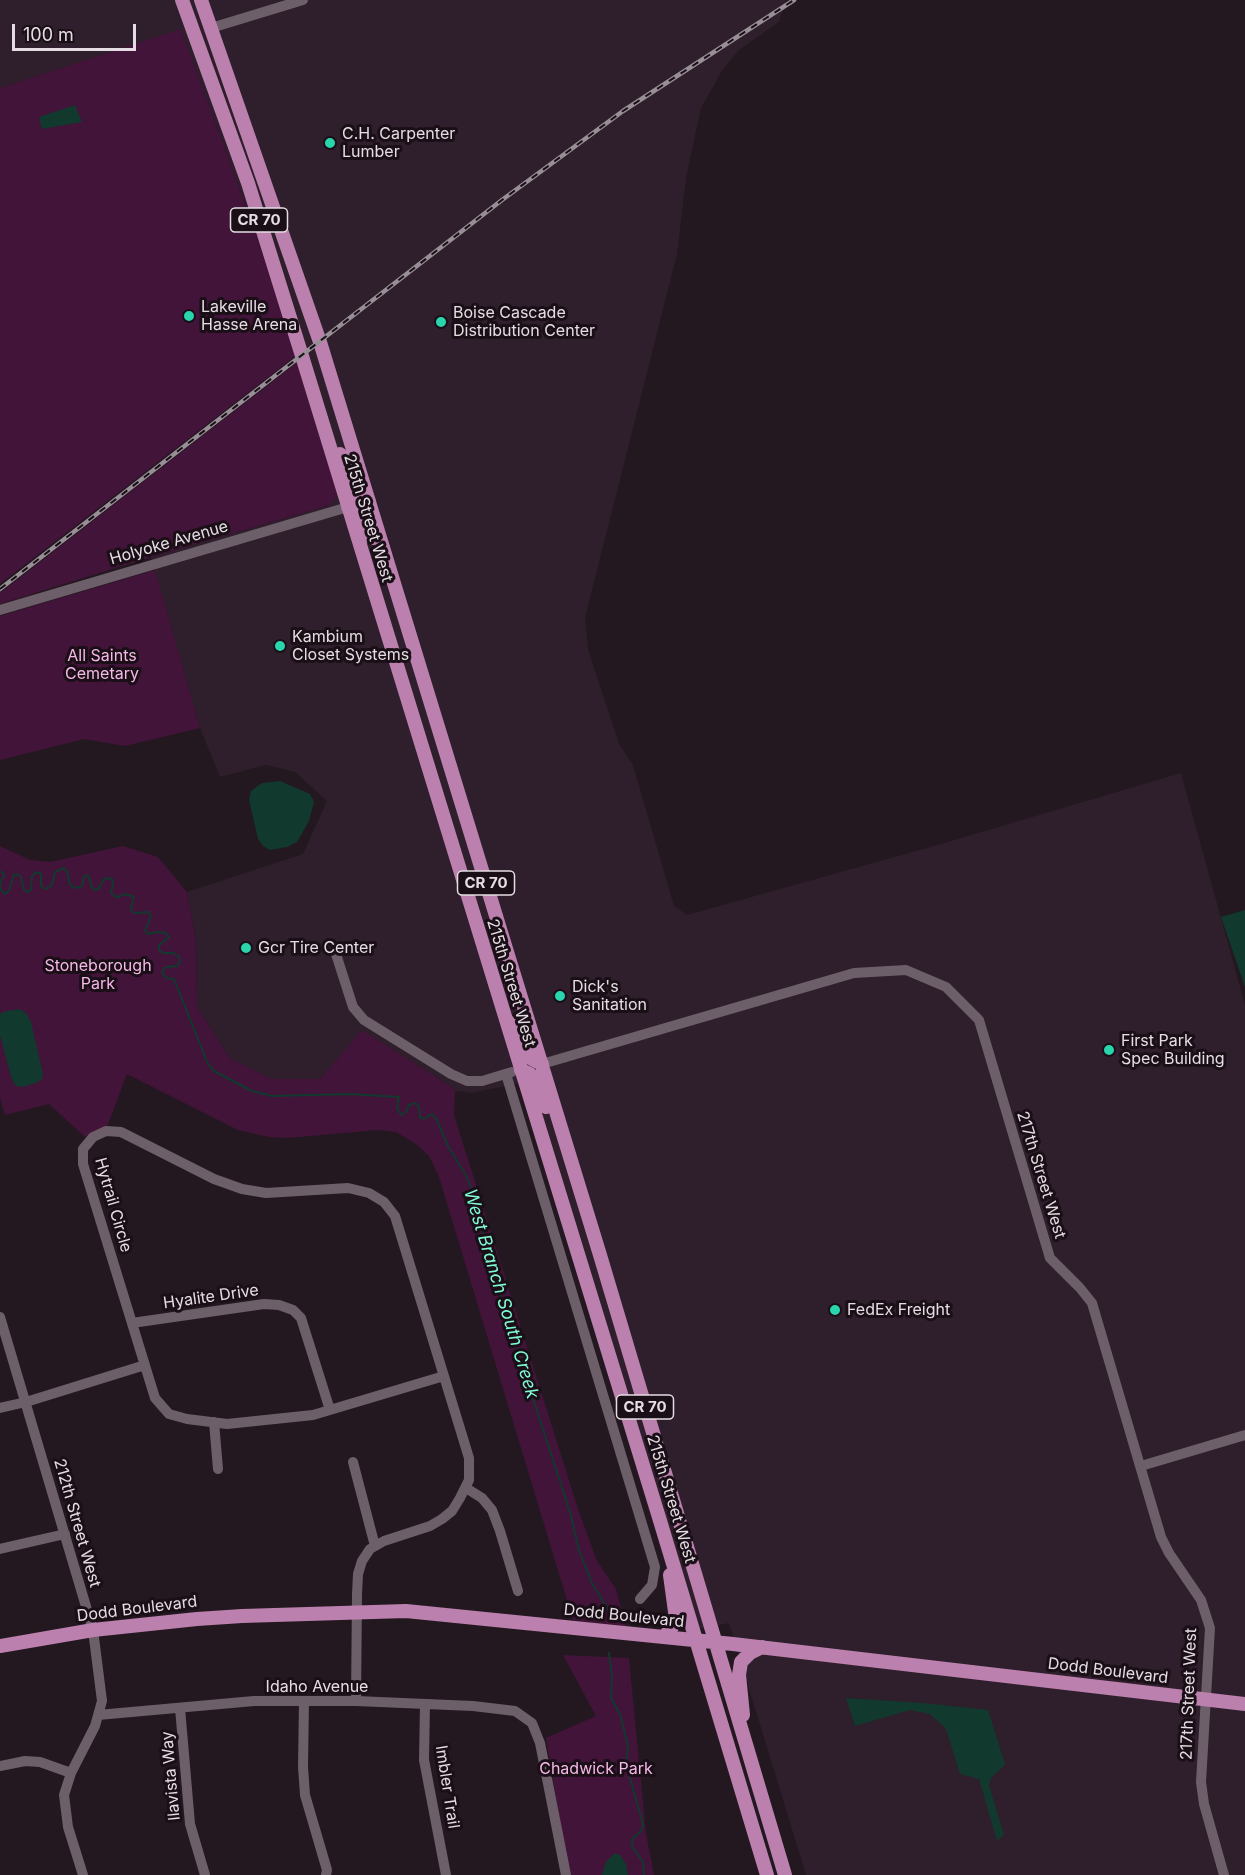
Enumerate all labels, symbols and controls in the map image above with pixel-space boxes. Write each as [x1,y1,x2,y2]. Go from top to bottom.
scale bar [15,12,140,50]
text: 100 m [23,24,74,45]
place label: C.H. Carpenter Lumber [342,124,455,162]
marker: C.H. Carpenter Lumber [323,136,337,150]
road number: CR 70 [230,208,288,232]
place label: Lakeville Hasse Arena [201,297,297,335]
place label: Boise Cascade Distribution Center [453,303,595,341]
marker: Lakeville Hasse Arena [182,309,196,323]
marker: Boise Cascade Distribution Center [434,315,448,329]
street label: 215th Street West [339,452,397,584]
street label: Holyoke Avenue [108,517,230,569]
place label: Kambium Closet Systems [292,627,409,665]
marker: Kambium Closet Systems [273,639,287,653]
park label: All Saints Cemetary [65,646,139,684]
road number: CR 70 [458,871,514,895]
street label: 215th Street West [482,917,540,1049]
place label: Gcr Tire Center [258,938,374,958]
marker: Gcr Tire Center [239,941,253,955]
park label: Stoneborough Park [44,956,152,994]
place label: Dick's Sanitation [572,977,647,1015]
marker: Dick's Sanitation [553,989,567,1003]
place label: First Park Spec Building [1121,1031,1225,1069]
marker: First Park Spec Building [1102,1043,1116,1057]
street label: 217th Street West [1013,1109,1069,1241]
street label: Hytrail Circle [90,1156,136,1254]
water label: West Branch South Creek [459,1186,543,1402]
street label: Hyalite Drive [162,1281,260,1313]
place label: FedEx Freight [847,1300,950,1320]
marker: FedEx Freight [828,1303,842,1317]
road number: CR 70 [616,1395,674,1419]
street label: 215th Street West [642,1433,700,1565]
street label: 212th Street West [49,1457,105,1589]
street label: Dodd Boulevard [76,1592,198,1626]
street label: Dodd Boulevard [563,1600,685,1632]
street label: 217th Street West [1177,1628,1201,1760]
street label: Dodd Boulevard [1047,1654,1169,1688]
street label: Idaho Avenue [266,1677,368,1697]
street label: Ilavista Way [158,1730,184,1822]
street label: Imbler Trail [431,1744,463,1830]
park label: Chadwick Park [539,1759,653,1779]

